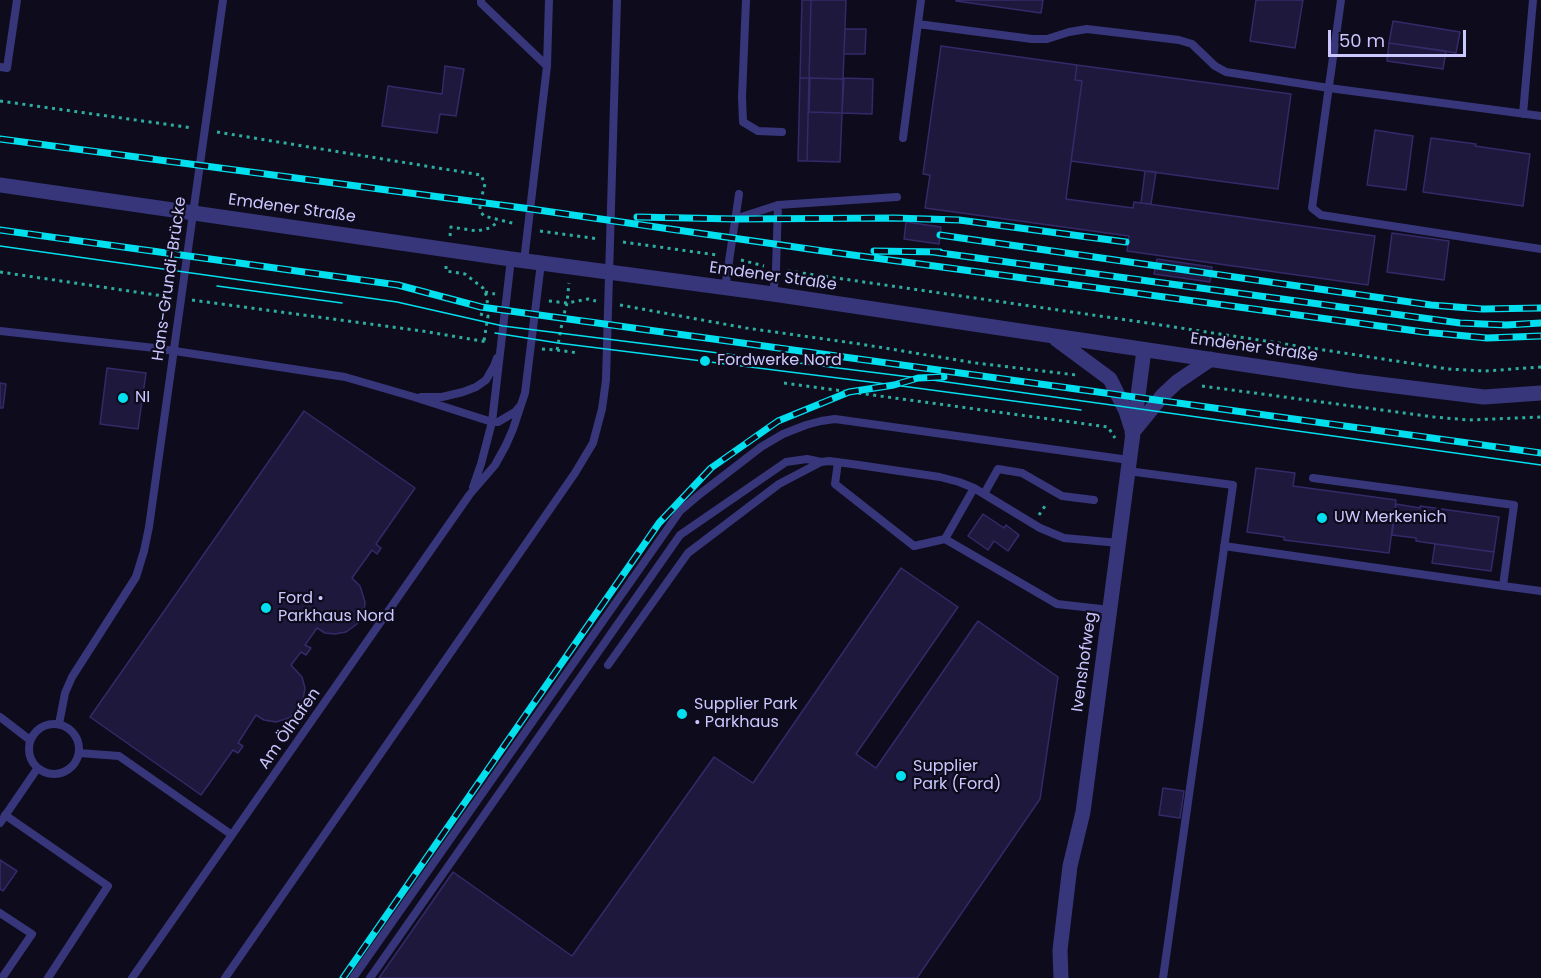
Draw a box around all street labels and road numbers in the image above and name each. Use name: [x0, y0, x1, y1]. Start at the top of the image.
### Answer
street label: Emdener Straße: [227, 191, 357, 227]
street label: Hans-Grundi-Brücke: [149, 196, 191, 362]
street label: Emdener Straße: [708, 259, 838, 295]
street label: Emdener Straße: [1189, 330, 1319, 366]
street label: Ivenshofweg: [1068, 611, 1102, 713]
street label: Am Ölhafen: [255, 685, 325, 773]

